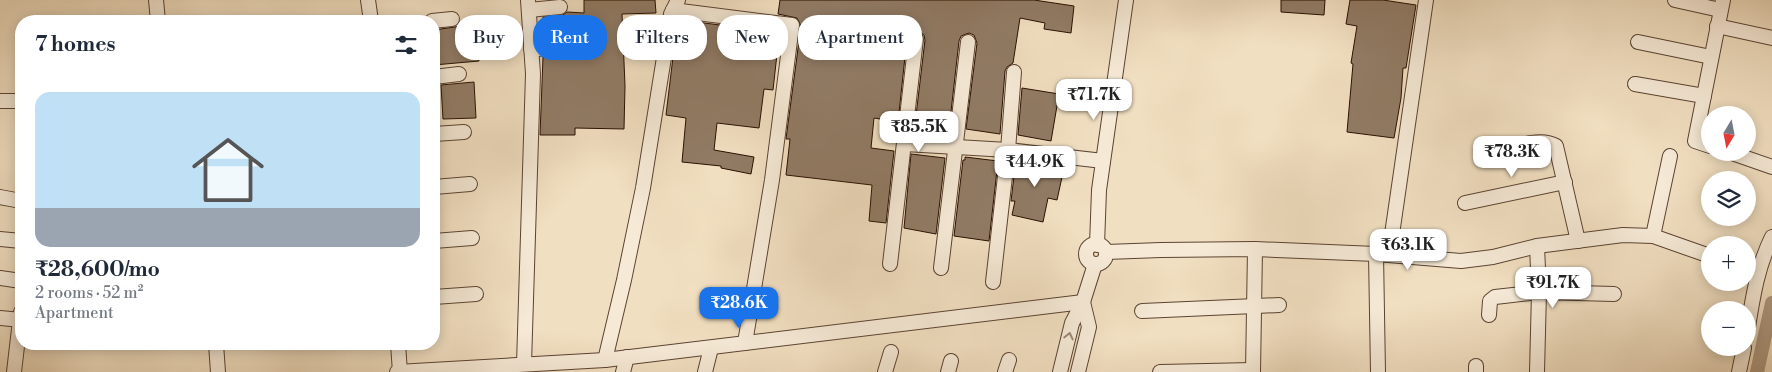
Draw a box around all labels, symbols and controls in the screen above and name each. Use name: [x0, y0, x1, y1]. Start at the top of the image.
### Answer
chip: Buy: [455, 15, 523, 60]
chip: Rent: [533, 15, 607, 60]
chip: Filters: [617, 15, 707, 60]
chip: New: [717, 15, 788, 60]
chip: Apartment: [798, 15, 922, 60]
icon: filters: [392, 31, 420, 59]
text: 7 homes: [35, 32, 116, 58]
pin: ₹71.7K: [1053, 78, 1135, 121]
text: ₹71.7K: [1067, 85, 1121, 105]
north arrow: [1701, 106, 1756, 161]
map controls: [1701, 106, 1756, 356]
pin: ₹85.5K: [878, 110, 960, 153]
text: ₹85.5K: [890, 117, 948, 137]
icon: home: [183, 125, 273, 215]
pin: ₹78.3K: [1471, 136, 1553, 178]
text: ₹78.3K: [1484, 142, 1540, 162]
pin: ₹44.9K: [994, 146, 1076, 188]
text: ₹44.9K: [1006, 152, 1064, 172]
button: layers: [1701, 171, 1756, 226]
pin: ₹63.1K: [1367, 228, 1449, 271]
text: ₹63.1K: [1381, 235, 1435, 255]
button: +: [1701, 236, 1756, 291]
text: ₹28,600/mo: [35, 257, 160, 283]
pin: ₹91.7K: [1512, 266, 1594, 309]
text: ₹91.7K: [1526, 273, 1580, 293]
text: 2 rooms · 52 m²: [35, 283, 143, 303]
pin: ₹28.6K: [698, 286, 780, 329]
text: ₹28.6K: [710, 293, 768, 313]
button: −: [1701, 301, 1756, 356]
text: Apartment: [35, 303, 114, 323]
one-way arrow: [1063, 331, 1074, 340]

